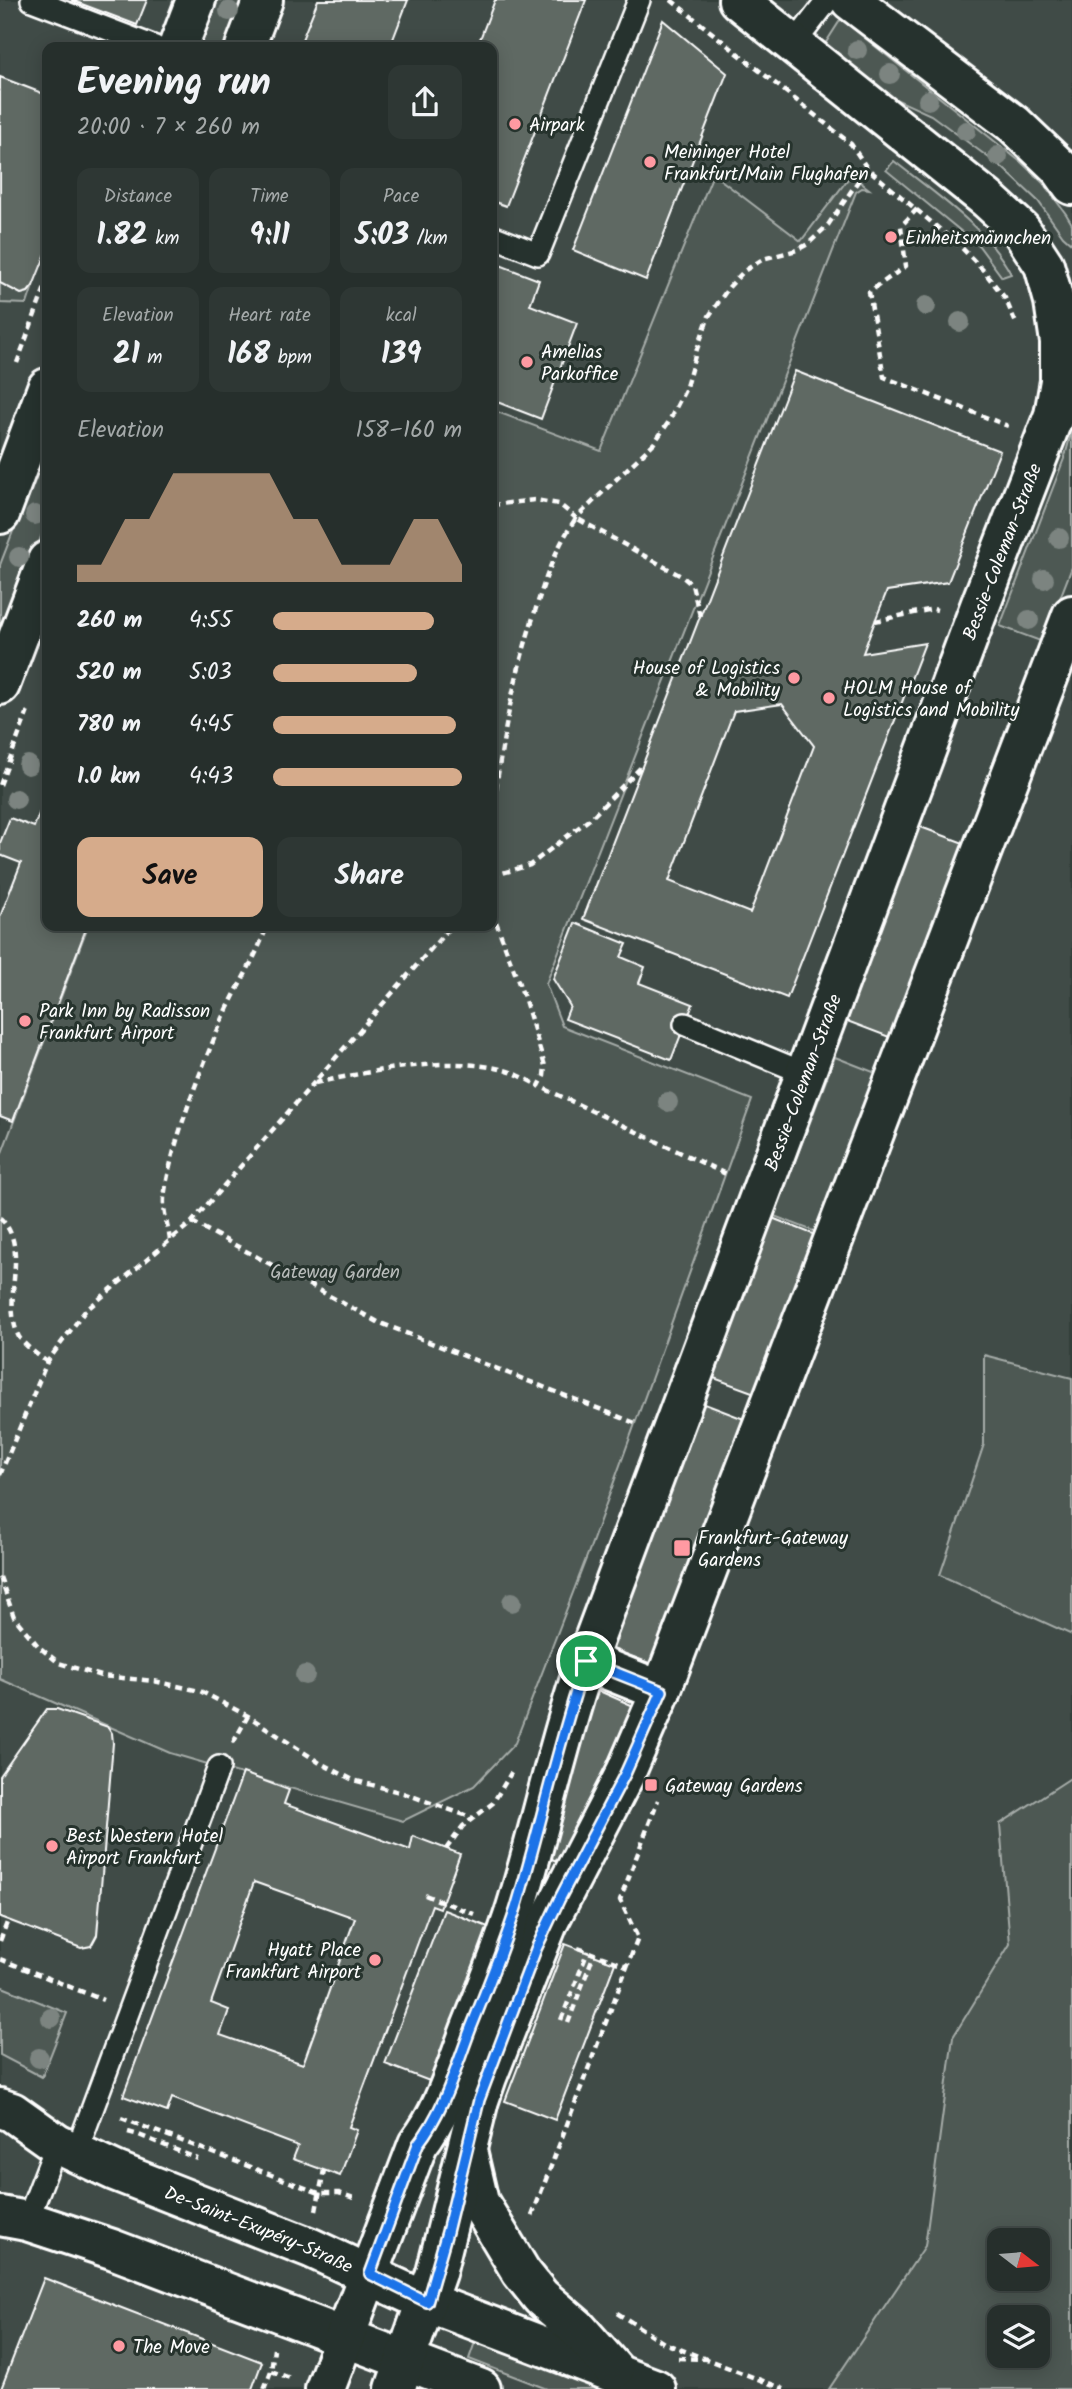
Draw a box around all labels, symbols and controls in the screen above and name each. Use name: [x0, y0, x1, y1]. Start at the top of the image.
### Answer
text: Evening run: [77, 54, 271, 114]
button: share: [388, 65, 462, 139]
text: 20:00 · 7 × 260 m: [77, 110, 260, 146]
place label: Airpark: [529, 111, 585, 141]
marker: Airpark: [507, 116, 523, 132]
place label: Meininger Hotel Frankfurt/Main Flughafen: [664, 138, 869, 190]
marker: Meininger Hotel Frankfurt/Main Flughafen: [642, 154, 658, 170]
text: Distance: [104, 182, 172, 212]
text: Time: [250, 182, 289, 212]
text: Pace: [383, 182, 419, 212]
text: 1.82: [96, 212, 148, 260]
text: 9:11: [249, 212, 290, 260]
text: 5:03: [355, 212, 409, 260]
text: km: [148, 224, 179, 254]
text: /km: [409, 224, 448, 254]
place label: Einheitsmännchen: [905, 224, 1051, 254]
marker: Einheitsmännchen: [883, 229, 899, 245]
text: Elevation: [102, 301, 174, 331]
text: Heart rate: [228, 301, 311, 331]
text: kcal: [386, 301, 417, 331]
text: 21: [113, 331, 140, 379]
text: 168: [227, 331, 270, 379]
text: 139: [381, 331, 421, 379]
place label: Amelias Parkoffice: [541, 338, 619, 390]
text: m: [140, 343, 162, 373]
text: bpm: [270, 343, 312, 373]
marker: Amelias Parkoffice: [519, 354, 535, 370]
text: Elevation: [77, 413, 164, 449]
text: 158–160 m: [356, 413, 462, 449]
street label: Bessie-Coleman-Straße: [956, 459, 1051, 645]
text: 260 m: [77, 603, 142, 639]
text: 4:55: [189, 603, 232, 639]
place label: House of Logistics & Mobility: [633, 654, 781, 706]
text: 520 m: [77, 655, 142, 691]
text: 5:03: [189, 655, 232, 691]
marker: House of Logistics & Mobility: [786, 670, 802, 686]
place label: HOLM House of Logistics and Mobility: [843, 674, 1020, 726]
marker: HOLM House of Logistics and Mobility: [821, 690, 837, 706]
text: 780 m: [77, 707, 141, 743]
text: 4:45: [189, 707, 232, 743]
text: 1.0 km: [77, 759, 140, 795]
text: 4:43: [189, 759, 233, 795]
button: Save: [77, 837, 263, 917]
button: Share: [277, 837, 462, 917]
street label: Bessie-Coleman-Straße: [757, 989, 851, 1176]
place label: Park Inn by Radisson Frankfurt Airport: [39, 997, 210, 1049]
marker: Park Inn by Radisson Frankfurt Airport: [17, 1013, 33, 1029]
park label: Gateway Garden: [270, 1258, 400, 1288]
place label: Frankfurt-Gateway Gardens: [698, 1524, 849, 1576]
marker: Frankfurt-Gateway Gardens: [672, 1538, 692, 1558]
pin: [556, 1631, 616, 1691]
icon: arrive: [567, 1642, 605, 1680]
place label: Gateway Gardens: [665, 1772, 803, 1802]
marker: Gateway Gardens: [643, 1777, 659, 1793]
place label: Best Western Hotel Airport Frankfurt: [66, 1822, 223, 1874]
marker: Best Western Hotel Airport Frankfurt: [44, 1838, 60, 1854]
place label: Hyatt Place Frankfurt Airport: [226, 1936, 362, 1988]
marker: Hyatt Place Frankfurt Airport: [367, 1952, 383, 1968]
street label: De-Saint-Exupéry-Straße: [159, 2179, 358, 2283]
north arrow: [987, 2228, 1050, 2291]
map controls: [987, 2228, 1050, 2368]
button: layers: [987, 2305, 1050, 2368]
place label: The Move: [133, 2333, 210, 2363]
marker: The Move: [111, 2338, 127, 2354]

